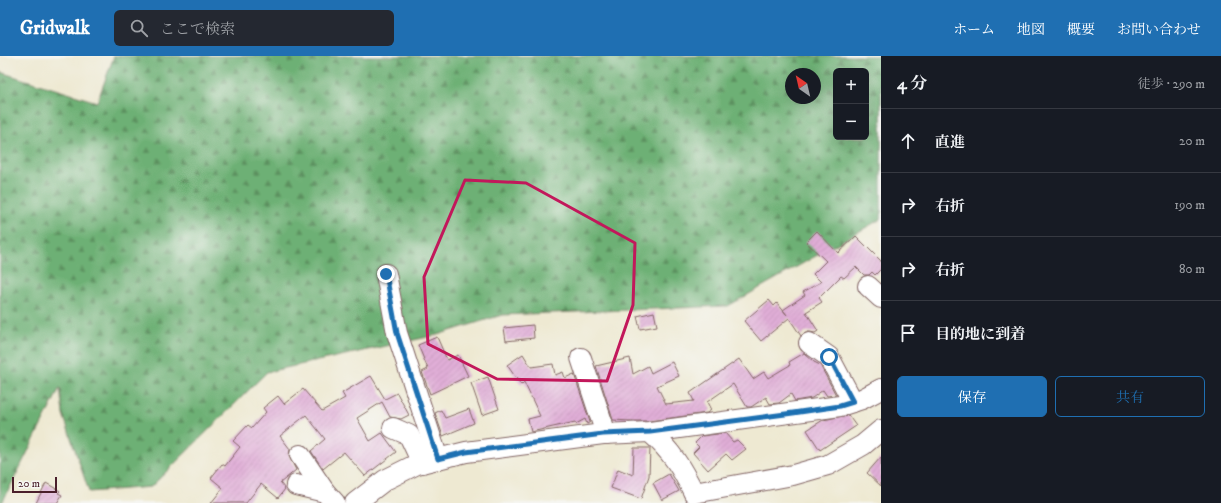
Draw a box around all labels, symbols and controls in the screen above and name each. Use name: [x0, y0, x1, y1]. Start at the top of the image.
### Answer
search box: [114, 10, 394, 46]
text: Gridwalk: [20, 17, 90, 40]
icon: search: [128, 17, 150, 39]
text: ここで検索: [160, 20, 235, 39]
text: ホーム: [953, 21, 995, 39]
text: 地図: [1017, 21, 1045, 39]
text: 概要: [1067, 21, 1095, 39]
text: お問い合わせ: [1117, 21, 1201, 39]
north arrow: [785, 68, 821, 104]
map controls: [833, 68, 869, 140]
button: +: [833, 68, 869, 104]
text: 4 分: [897, 73, 927, 95]
text: 徒歩 · 290 m: [1138, 76, 1205, 92]
button: −: [833, 104, 869, 140]
icon: ahead: [897, 130, 919, 152]
text: 直進: [935, 133, 965, 152]
text: 20 m: [1179, 133, 1205, 149]
icon: right: [897, 194, 919, 216]
text: 右折: [935, 197, 965, 216]
text: 190 m: [1174, 197, 1205, 213]
icon: right: [897, 258, 919, 280]
text: 右折: [935, 261, 965, 280]
text: 80 m: [1179, 261, 1205, 277]
route end: [377, 265, 395, 283]
icon: arrive: [897, 322, 919, 344]
text: 目的地に到着: [935, 325, 1025, 344]
route start: [820, 348, 838, 366]
button: 保存: [897, 376, 1047, 417]
button: 共有: [1055, 376, 1205, 417]
scale bar: [12, 475, 57, 494]
text: 20 m: [18, 477, 40, 491]

